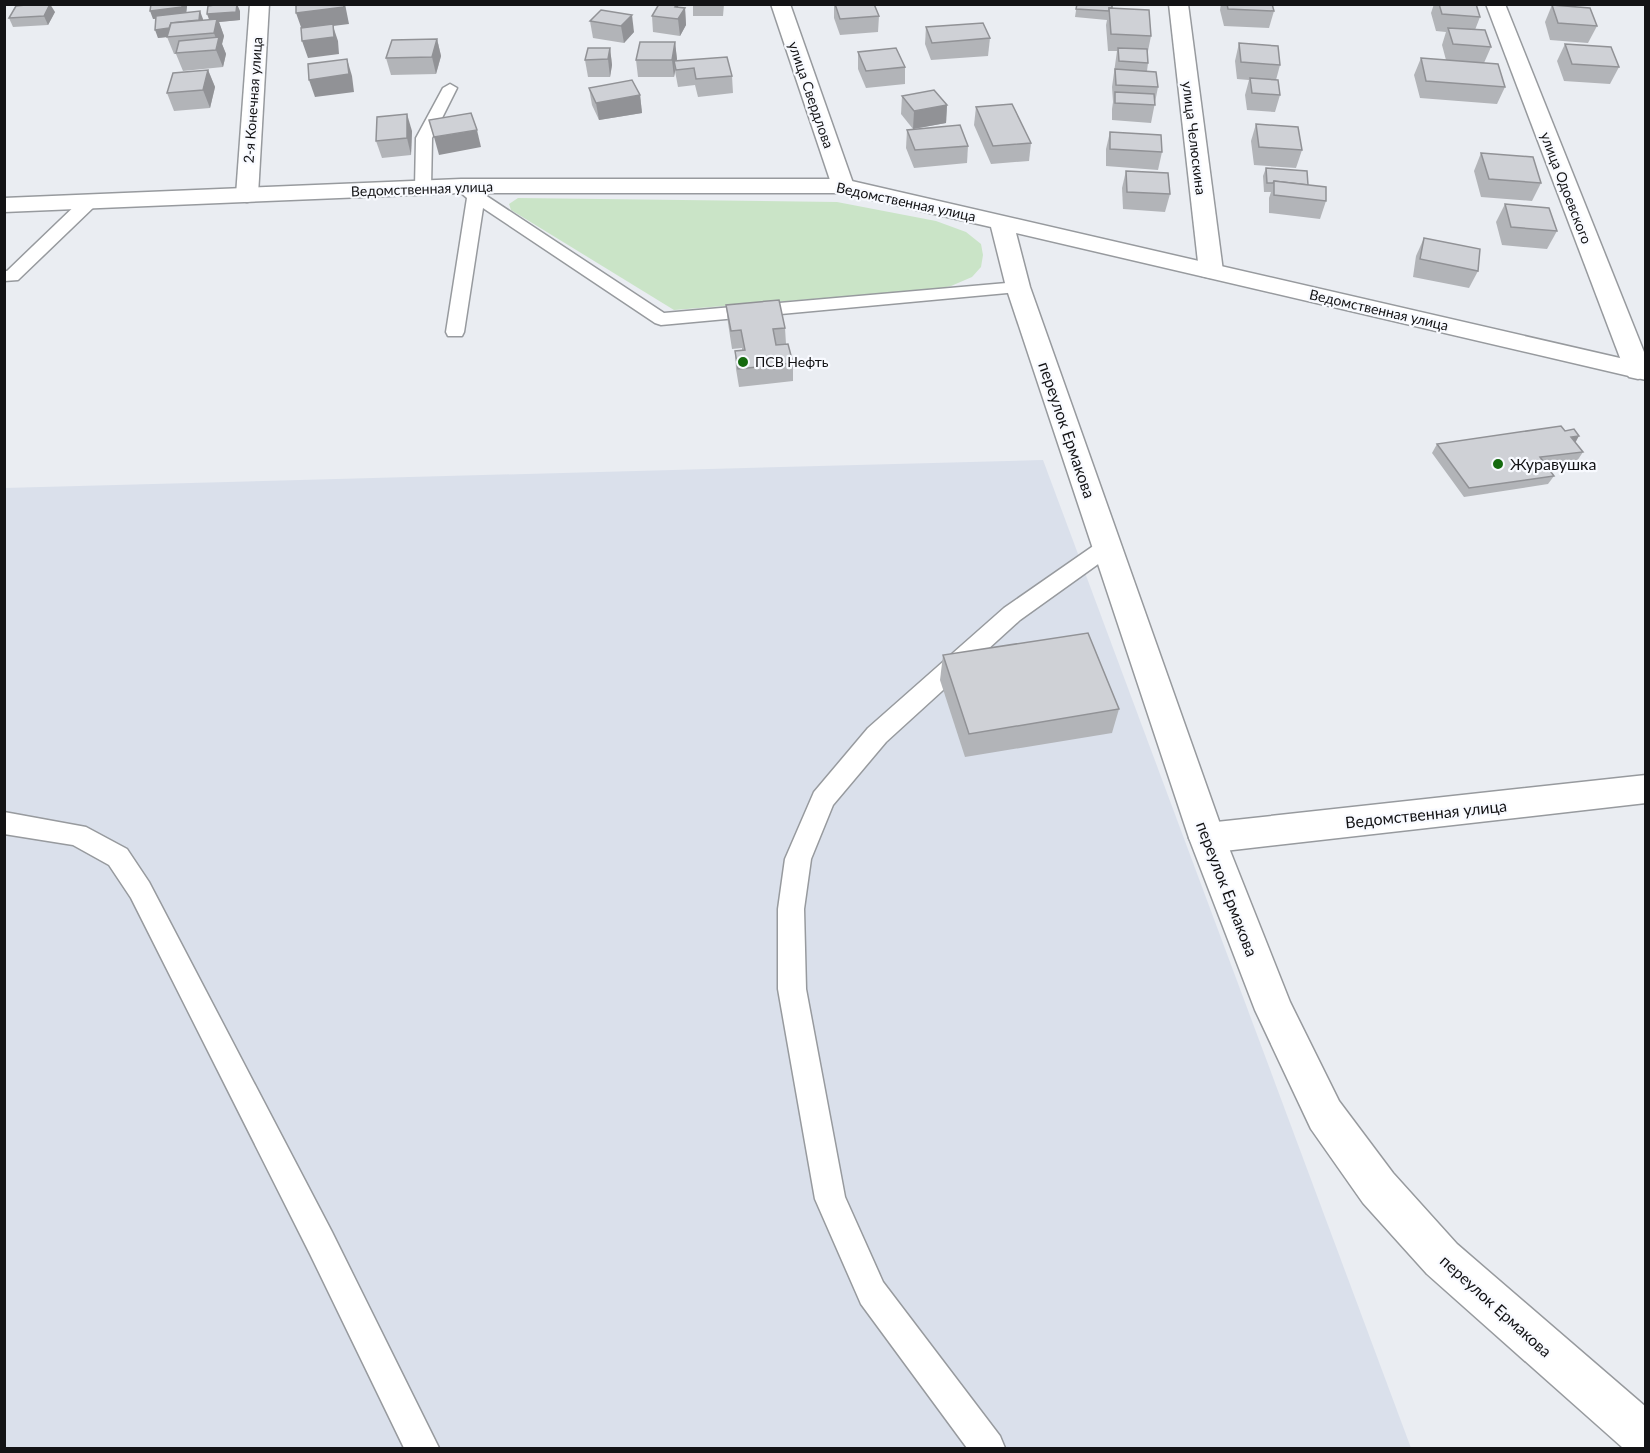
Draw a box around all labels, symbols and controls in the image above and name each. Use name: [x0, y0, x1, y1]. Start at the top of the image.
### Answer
street label: 2-я Конечная улица: [240, 36, 265, 164]
street label: улица Свердлова: [785, 39, 838, 150]
street label: улица Челюскина: [1179, 80, 1210, 196]
street label: улица Одоевского: [1537, 130, 1596, 246]
street label: Ведомственная улица: [351, 178, 493, 199]
street label: Ведомственная улица: [835, 178, 977, 225]
street label: Ведомственная улица: [1308, 285, 1450, 334]
place label: ПСВ Нефть: [755, 353, 829, 370]
marker: ПСВ Нефть: [736, 355, 750, 369]
street label: переулок Ермакова: [1035, 359, 1100, 501]
place label: Журавушка: [1510, 454, 1596, 473]
marker: Журавушка: [1491, 457, 1505, 471]
street label: Ведомственная улица: [1344, 796, 1508, 831]
street label: переулок Ермакова: [1193, 819, 1262, 959]
street label: переулок Ермакова: [1437, 1251, 1556, 1361]

